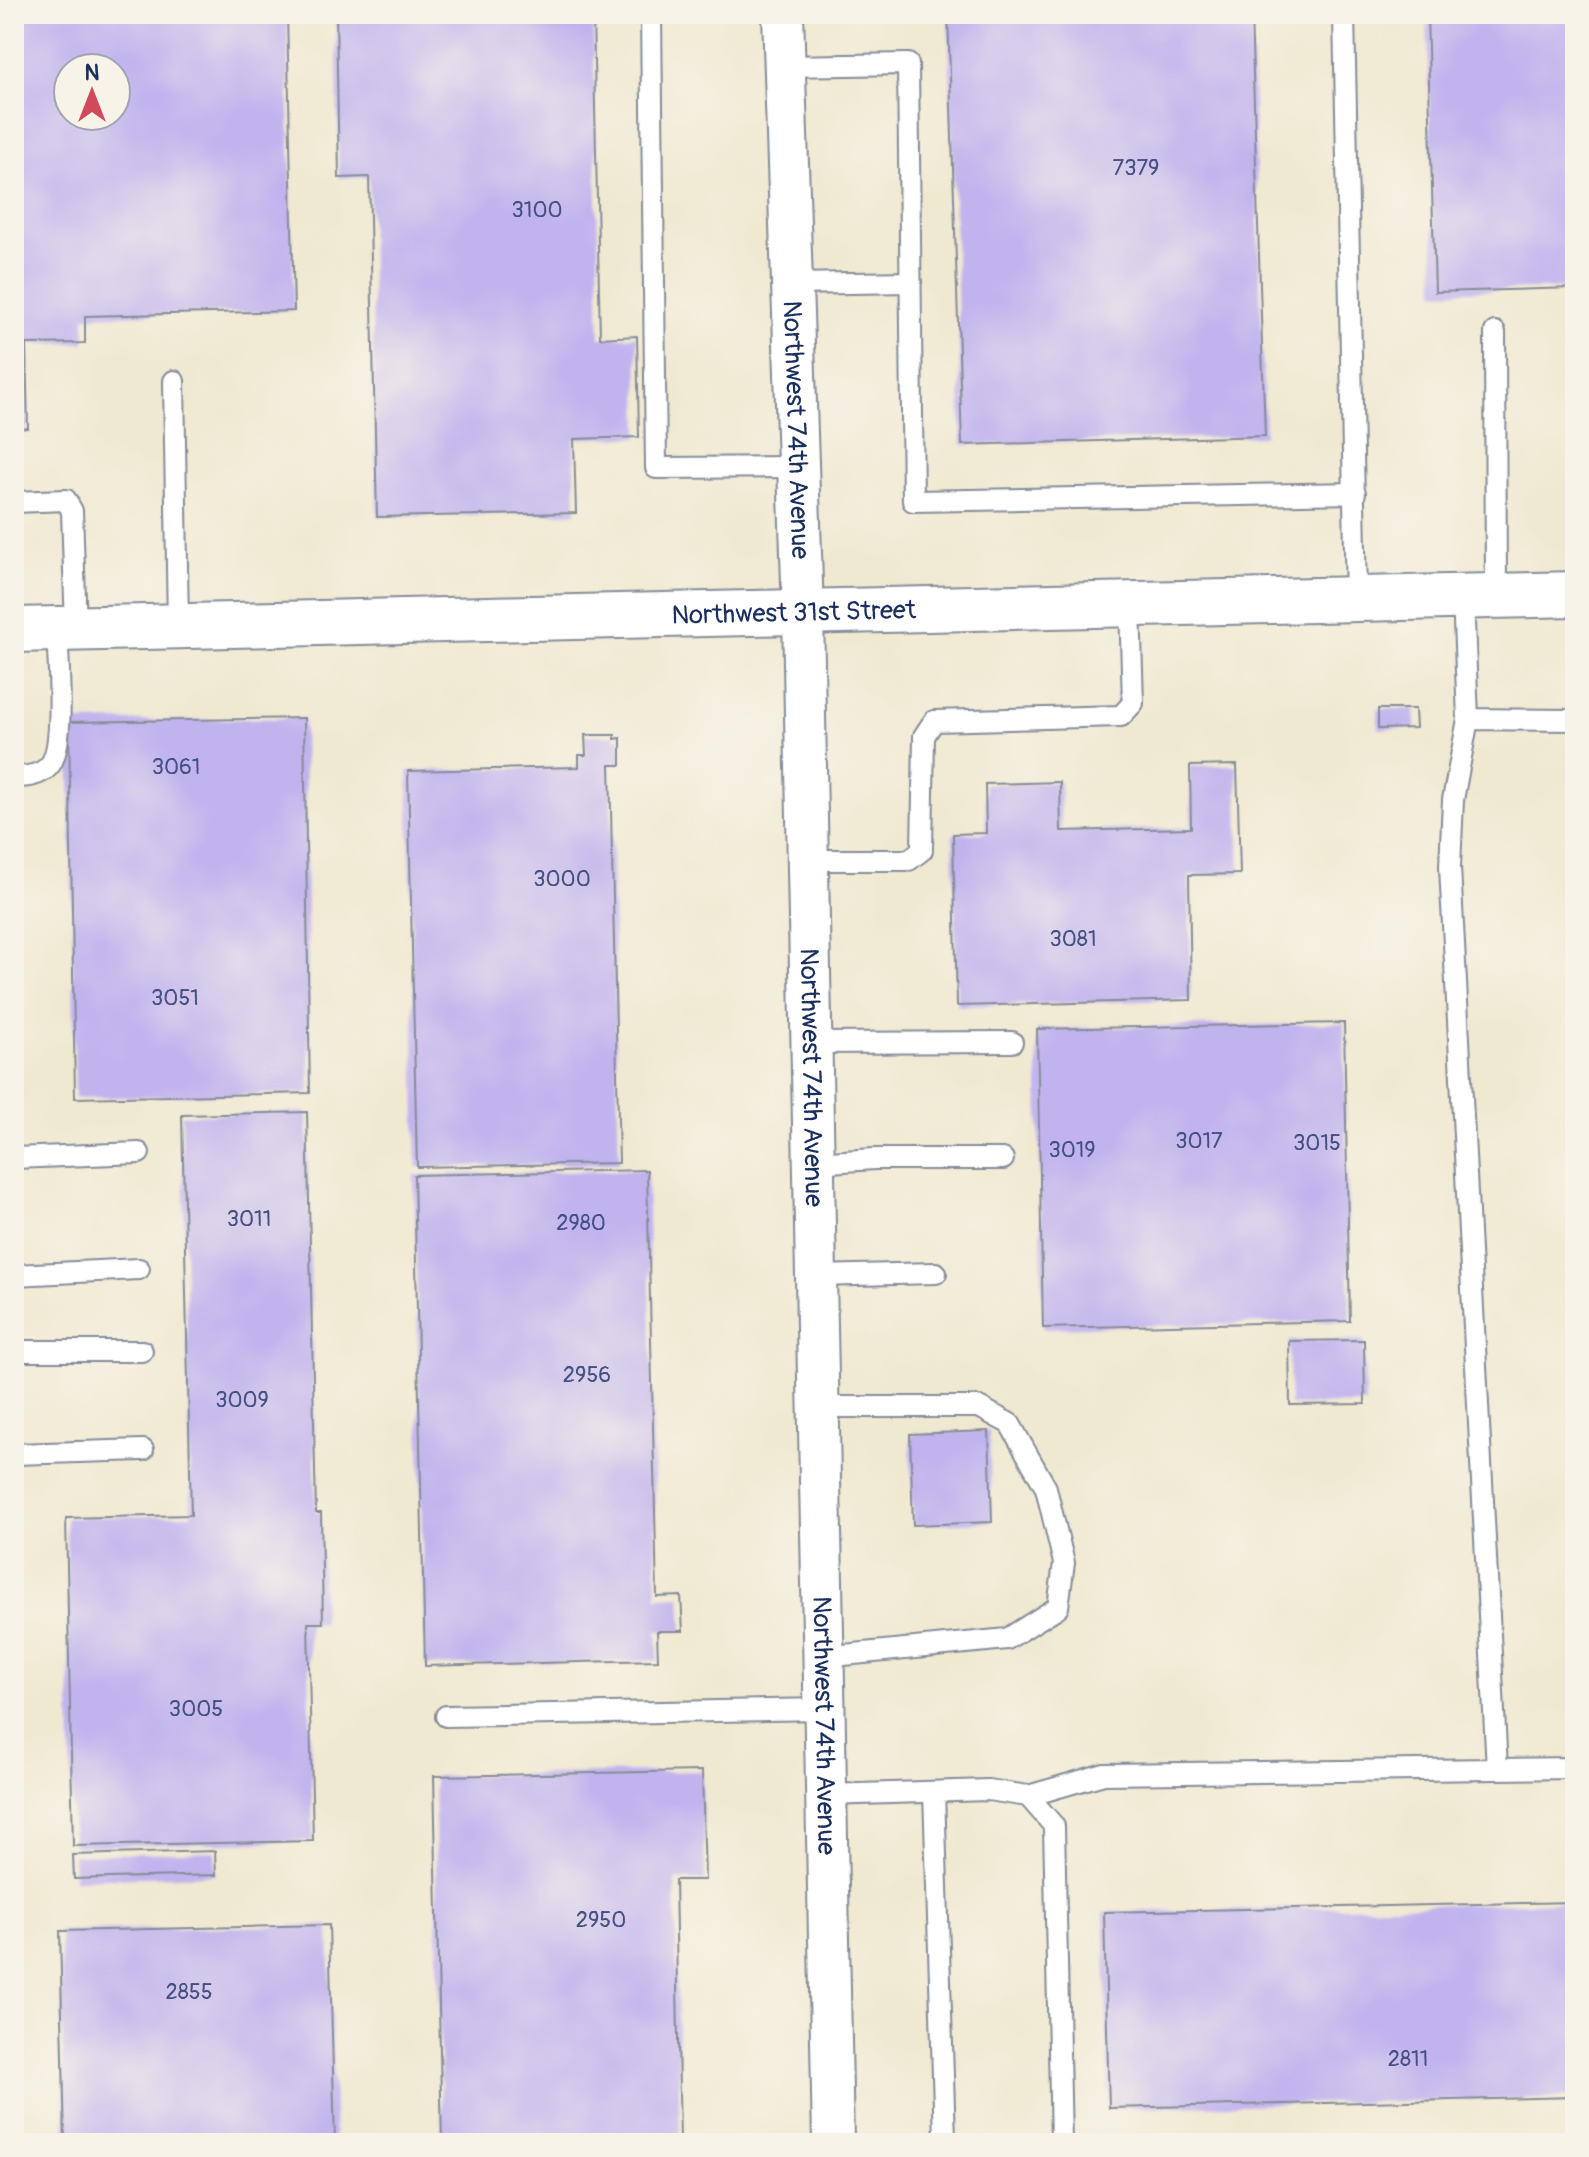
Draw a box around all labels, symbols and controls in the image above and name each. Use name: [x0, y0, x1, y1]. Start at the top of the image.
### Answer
north arrow: [52, 52, 132, 132]
text: N: [85, 59, 100, 87]
house number: 7379: [1113, 154, 1159, 182]
house number: 3100: [512, 196, 562, 224]
street label: Northwest 74th Avenue: [776, 300, 816, 560]
street label: Northwest 31st Street: [671, 594, 917, 632]
house number: 3061: [152, 753, 200, 781]
house number: 3000: [533, 865, 591, 893]
house number: 3081: [1050, 925, 1097, 953]
street label: Northwest 74th Avenue: [793, 948, 830, 1207]
house number: 3051: [151, 984, 199, 1012]
house number: 3017: [1175, 1127, 1223, 1155]
house number: 3015: [1293, 1129, 1341, 1157]
house number: 3019: [1048, 1136, 1096, 1164]
house number: 3011: [227, 1205, 271, 1233]
house number: 2980: [556, 1209, 606, 1237]
house number: 2956: [563, 1361, 611, 1389]
house number: 3009: [215, 1386, 269, 1414]
street label: Northwest 74th Avenue: [805, 1596, 842, 1855]
house number: 3005: [169, 1695, 223, 1723]
house number: 2950: [576, 1906, 626, 1934]
house number: 2855: [165, 1978, 213, 2006]
house number: 2811: [1388, 2045, 1428, 2073]

